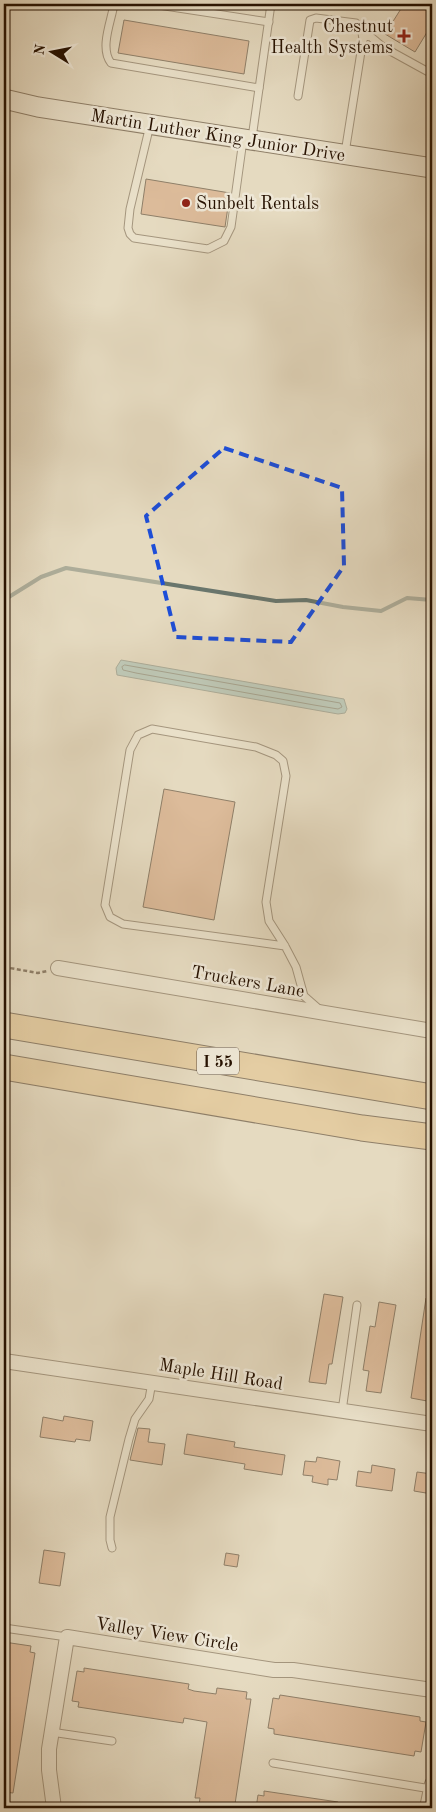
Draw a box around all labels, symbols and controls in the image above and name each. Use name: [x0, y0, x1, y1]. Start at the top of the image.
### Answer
place label: Chestnut Health Systems: [270, 18, 393, 57]
north arrow: [28, 28, 78, 78]
marker: Chestnut Health Systems: [397, 29, 411, 43]
text: N: [32, 43, 48, 56]
street label: Martin Luther King Junior Drive: [89, 107, 346, 165]
place label: Sunbelt Rentals: [196, 195, 319, 213]
marker: Sunbelt Rentals: [180, 197, 192, 209]
street label: Truckers Lane: [190, 963, 306, 1001]
road number: I 55: [197, 1048, 239, 1074]
street label: Maple Hill Road: [158, 1356, 284, 1394]
street label: Valley View Circle: [94, 1615, 240, 1655]

